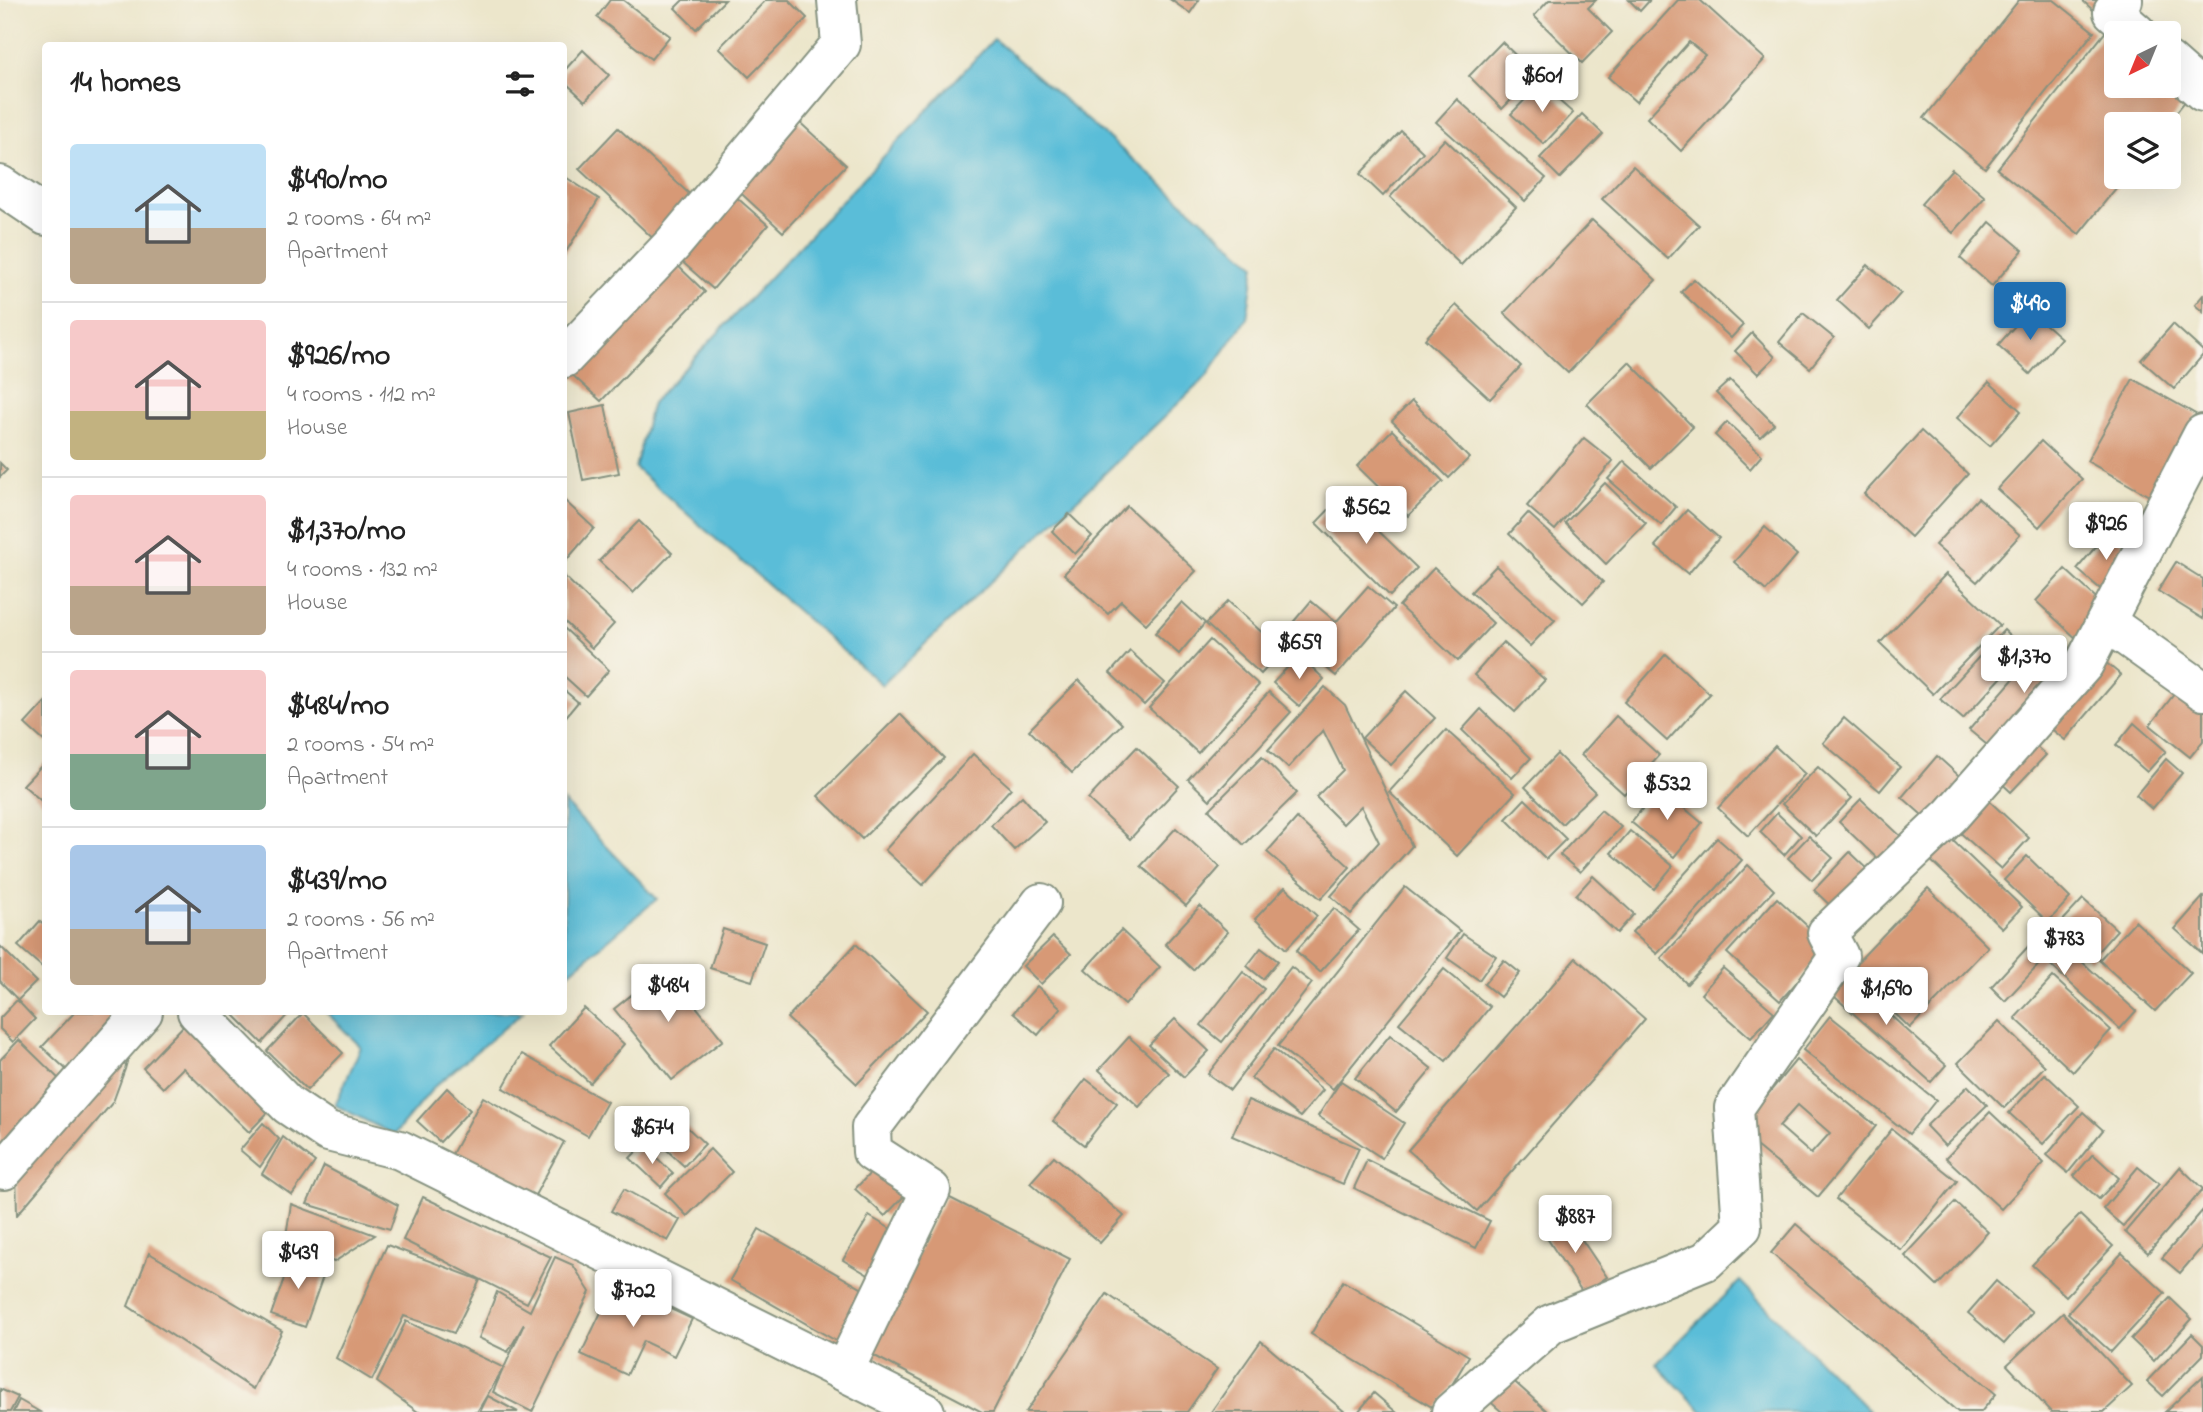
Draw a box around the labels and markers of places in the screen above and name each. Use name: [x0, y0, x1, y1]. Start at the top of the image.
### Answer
pin: $601: [1501, 54, 1583, 114]
pin: $490: [1989, 282, 2071, 342]
pin: $562: [1325, 486, 1407, 546]
pin: $926: [2065, 503, 2147, 562]
pin: $659: [1258, 622, 1340, 681]
pin: $1,370: [1967, 636, 2081, 695]
pin: $532: [1626, 762, 1708, 822]
pin: $783: [2023, 918, 2105, 977]
pin: $484: [627, 964, 709, 1024]
pin: $1,690: [1829, 968, 1943, 1027]
pin: $674: [611, 1106, 693, 1166]
pin: $887: [1534, 1196, 1616, 1255]
pin: $439: [257, 1232, 339, 1291]
pin: $702: [592, 1270, 674, 1329]

